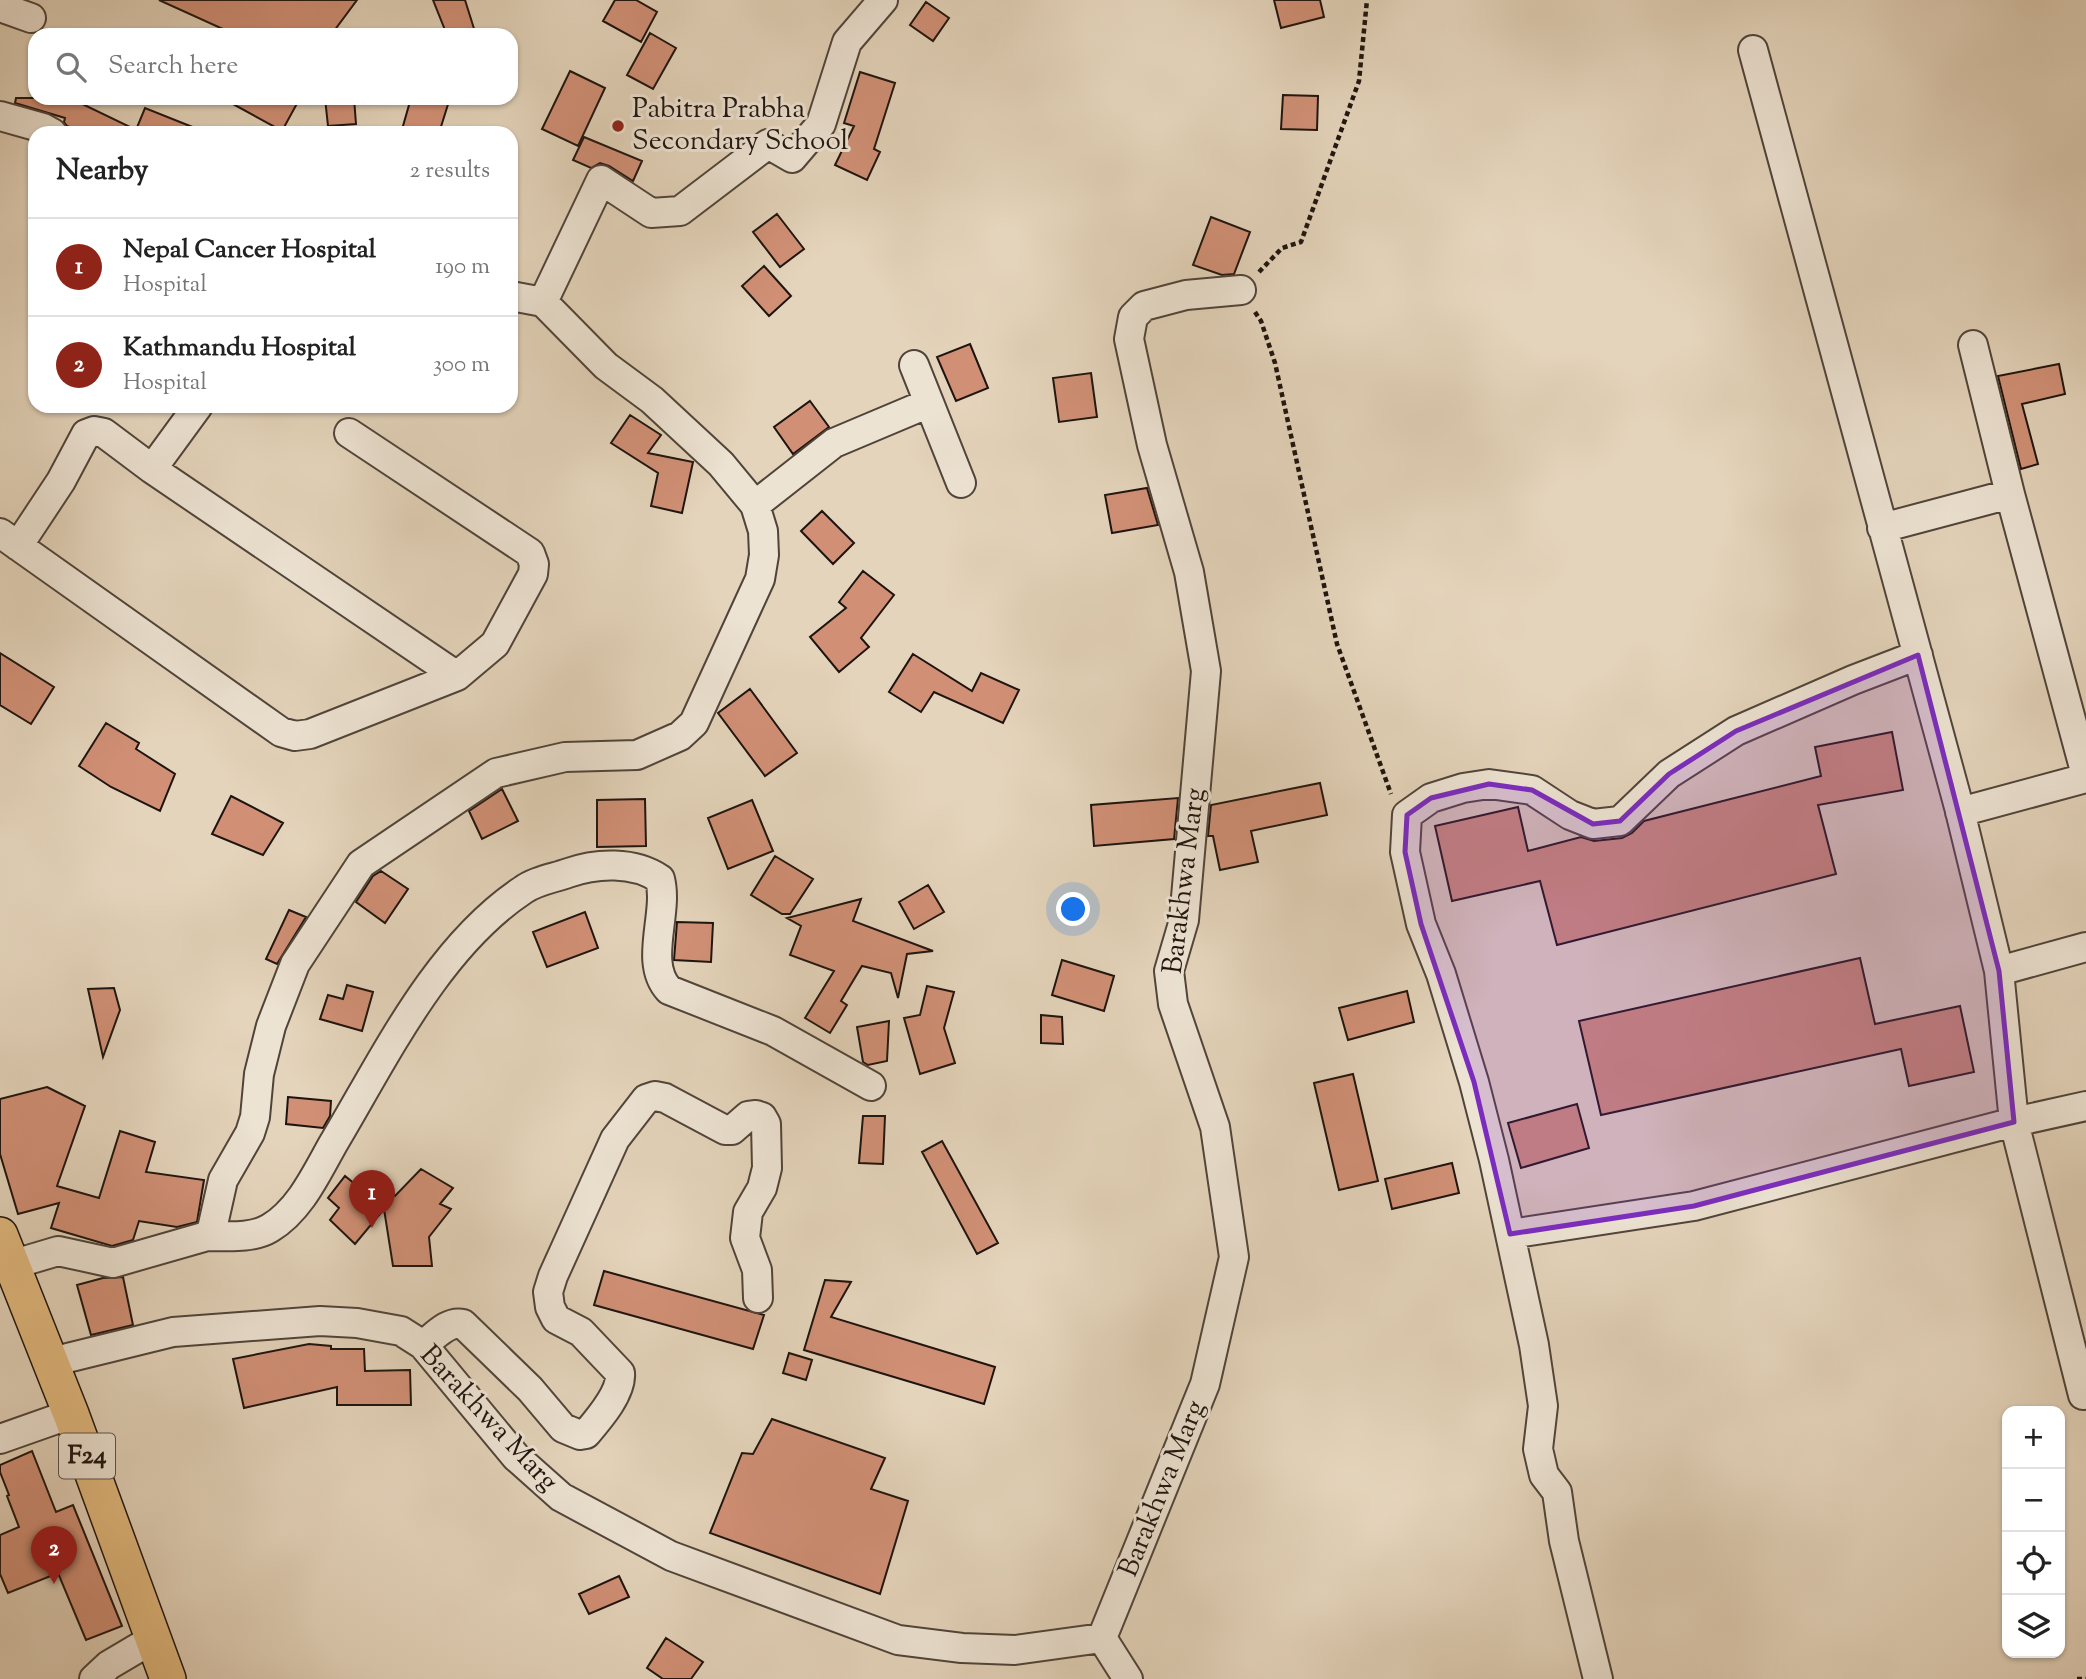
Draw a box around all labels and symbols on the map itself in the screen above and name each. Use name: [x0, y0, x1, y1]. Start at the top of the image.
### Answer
place label: Pabitra Prabha Secondary School: [632, 90, 849, 162]
marker: Pabitra Prabha Secondary School: [610, 118, 626, 134]
street label: Barakhwa Marg: [1154, 786, 1216, 976]
your location: [1056, 892, 1090, 926]
pin: 1: [349, 1170, 395, 1228]
street label: Barakhwa Marg: [410, 1337, 566, 1501]
street label: Barakhwa Marg: [1109, 1395, 1217, 1583]
road number: F24: [59, 1434, 115, 1478]
pin: 2: [31, 1526, 77, 1584]

